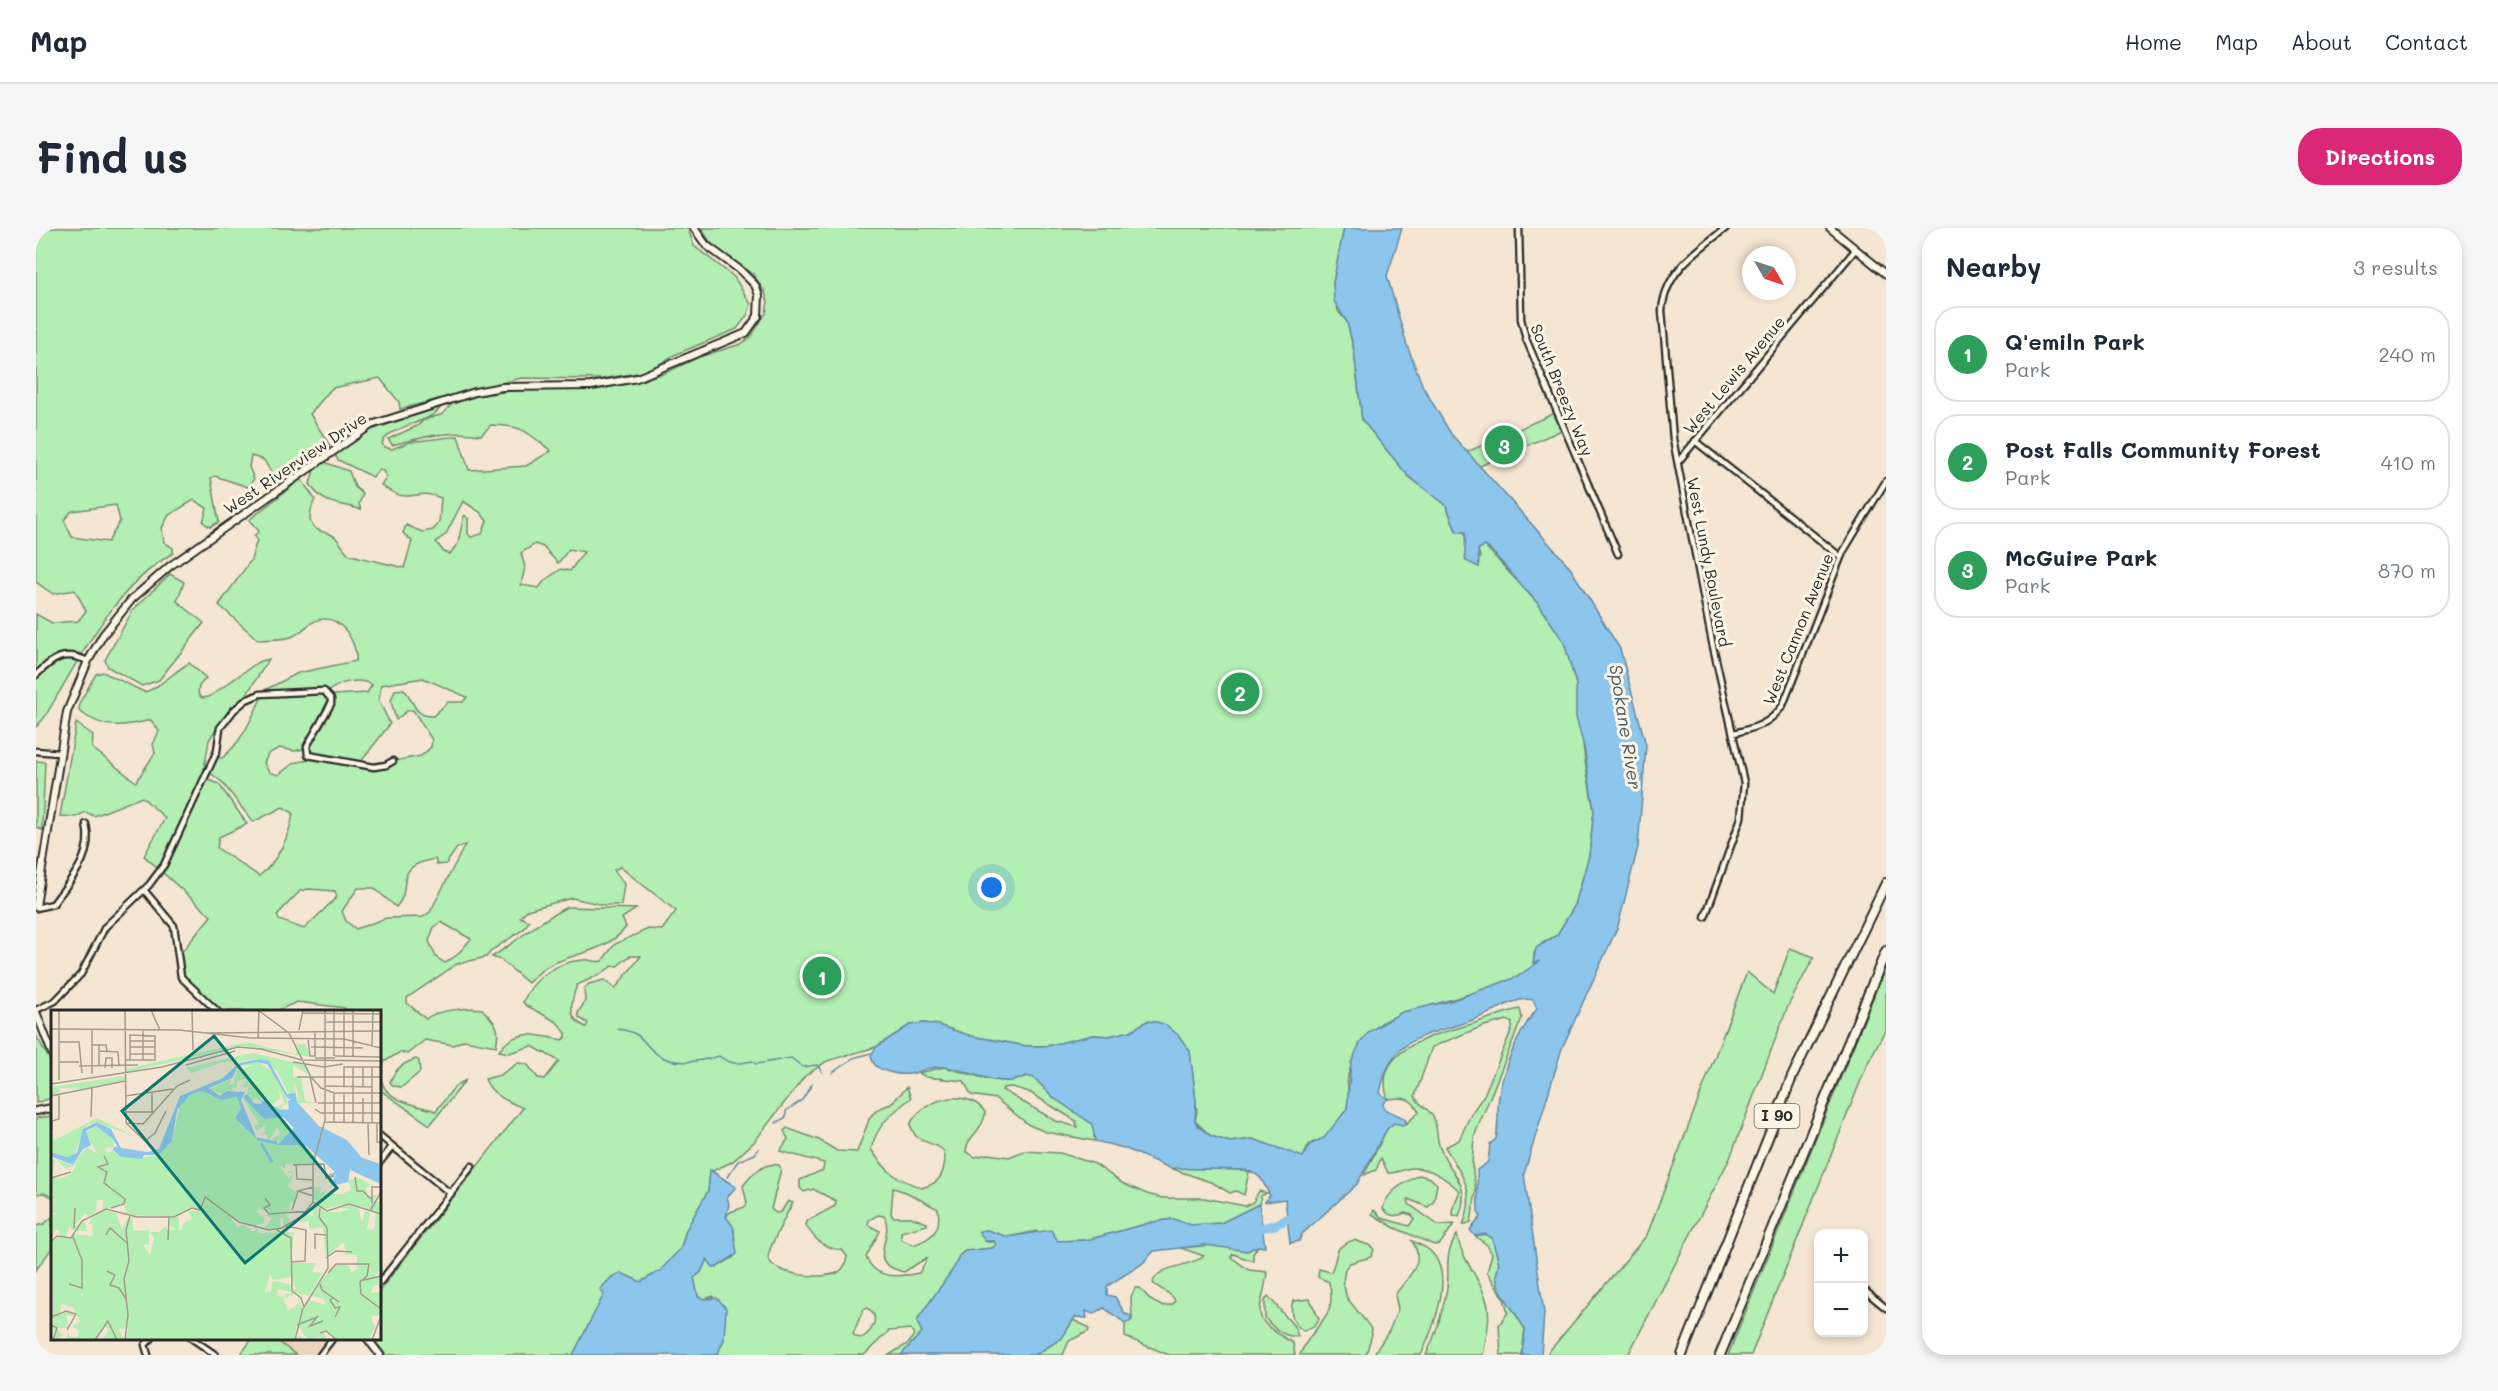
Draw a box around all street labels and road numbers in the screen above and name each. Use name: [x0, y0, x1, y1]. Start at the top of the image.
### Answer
street label: West Lewis Avenue: [1678, 311, 1789, 438]
street label: South Breezy Way: [1526, 321, 1599, 459]
street label: West Riverview Drive: [219, 407, 370, 518]
street label: West Lundy Boulevard: [1683, 475, 1736, 648]
street label: West Cannon Avenue: [1757, 550, 1838, 708]
road number: I 90: [1754, 1104, 1800, 1128]

